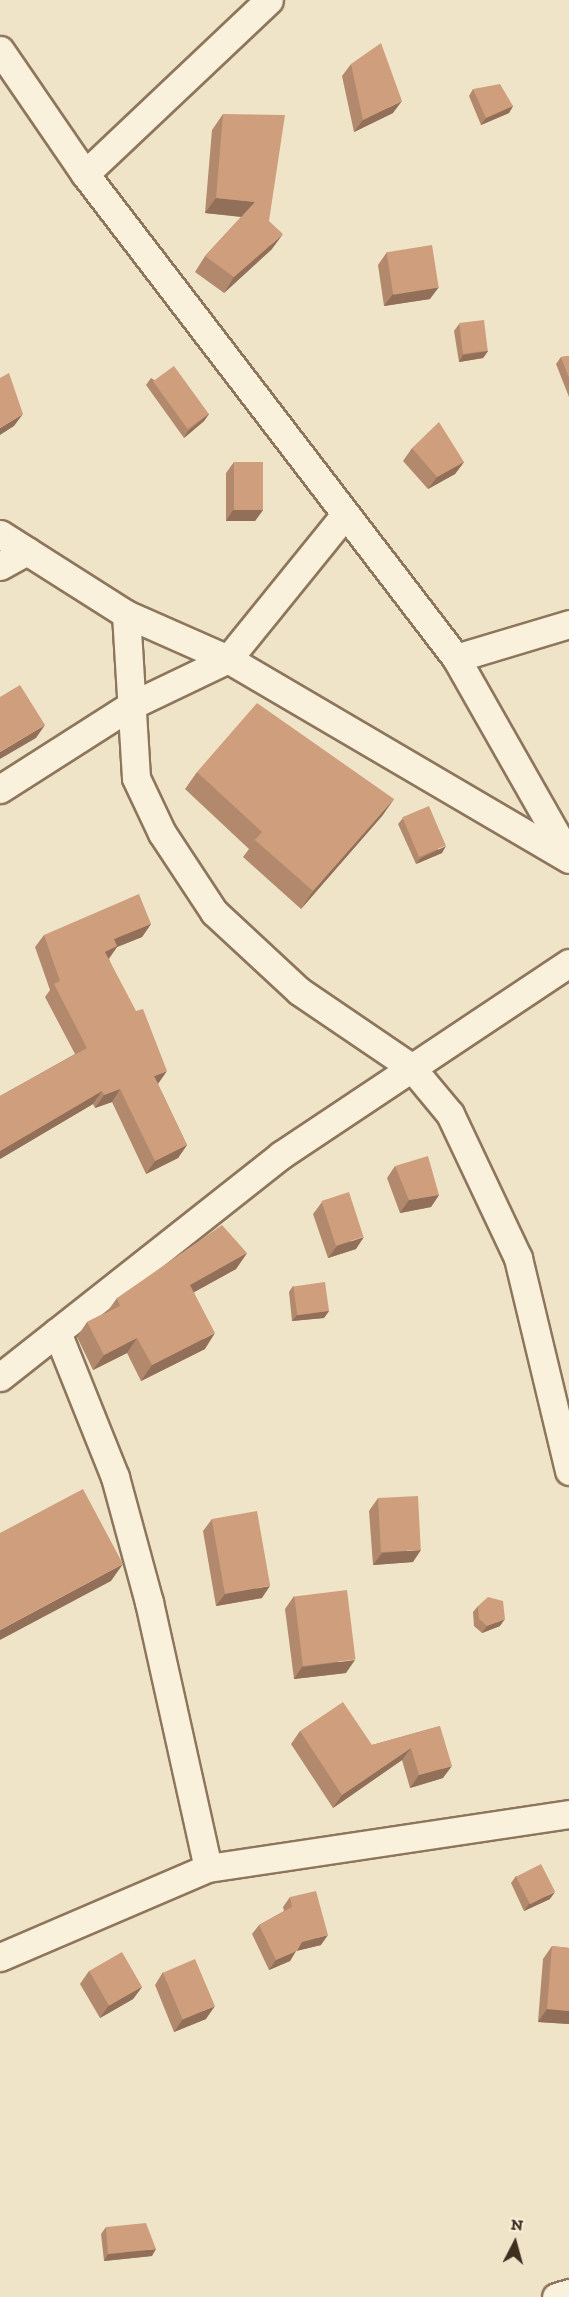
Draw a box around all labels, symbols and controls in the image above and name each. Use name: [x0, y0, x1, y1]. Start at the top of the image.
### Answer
north arrow: [485, 2213, 545, 2273]
text: N: [510, 2215, 524, 2235]

